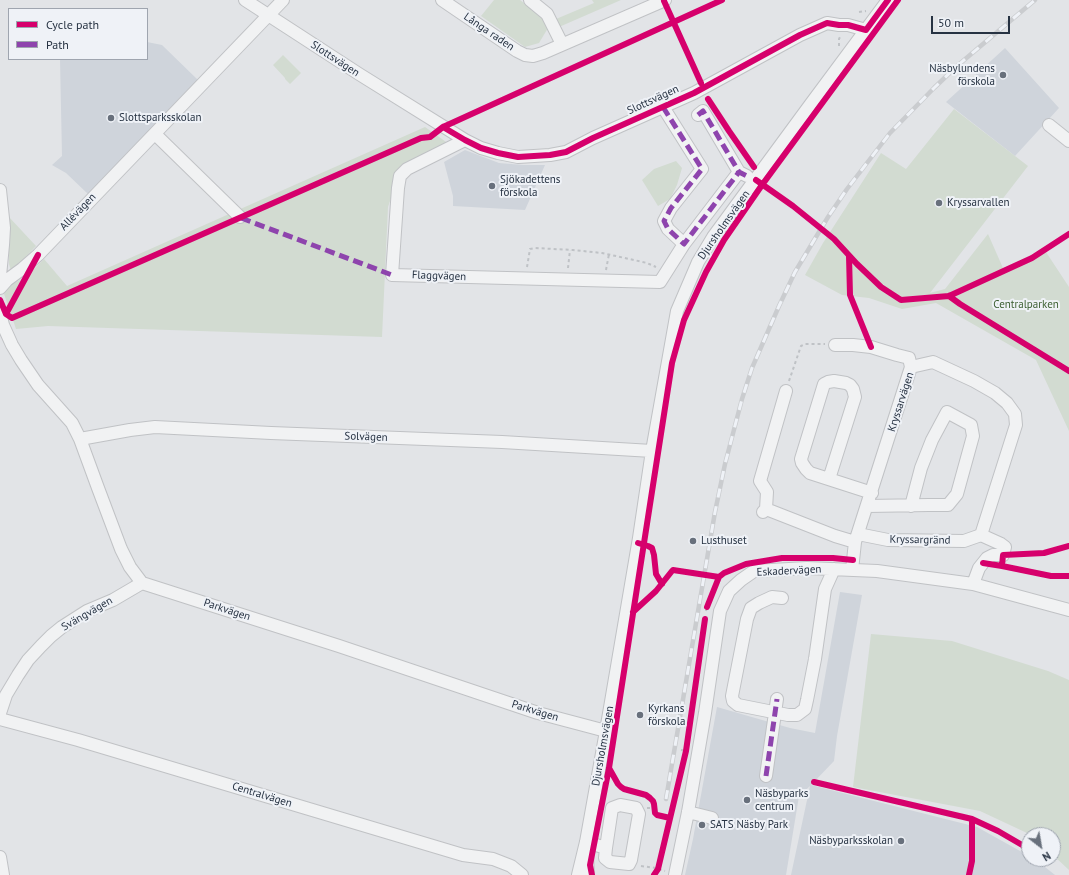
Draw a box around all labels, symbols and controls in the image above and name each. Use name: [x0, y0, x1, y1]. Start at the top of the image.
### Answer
legend: [8, 8, 148, 60]
scale bar: [933, 8, 1012, 34]
street label: Långa raden: [461, 10, 517, 54]
text: 50 m: [938, 15, 964, 30]
text: Cycle path: [46, 17, 99, 32]
text: Path: [46, 37, 69, 52]
street label: Slottsvägen: [308, 38, 362, 80]
place label: Näsbylundens förskola: [929, 62, 995, 88]
marker: Näsbylundens förskola: [998, 70, 1008, 80]
street label: Slottsvägen: [625, 82, 681, 118]
place label: Slottsparksskolan: [119, 111, 201, 125]
marker: Slottsparksskolan: [106, 113, 116, 123]
place label: Sjökadettens förskola: [500, 173, 560, 199]
marker: Sjökadettens förskola: [487, 181, 497, 191]
street label: Djursholmsvägen: [695, 188, 753, 262]
street label: Allévägen: [57, 191, 99, 233]
place label: Kryssarvallen: [947, 196, 1010, 210]
marker: Kryssarvallen: [934, 198, 944, 208]
street label: Flaggvägen: [412, 268, 466, 284]
park label: Centralparken: [993, 298, 1059, 312]
street label: Kryssarvägen: [885, 370, 917, 434]
street label: Solvägen: [344, 430, 388, 444]
street label: Kryssargränd: [890, 533, 950, 547]
place label: Lusthuset: [701, 534, 747, 548]
marker: Lusthuset: [688, 536, 698, 546]
street label: Eskadervägen: [756, 563, 822, 579]
street label: Svängvägen: [59, 594, 115, 634]
street label: Parkvägen: [202, 596, 252, 624]
street label: Parkvägen: [510, 698, 560, 724]
place label: Kyrkans förskola: [648, 702, 685, 728]
street label: Djursholmsvägen: [589, 705, 617, 787]
marker: Kyrkans förskola: [635, 710, 645, 720]
street label: Centralvägen: [230, 780, 294, 810]
place label: Näsbyparks centrum: [755, 787, 808, 813]
marker: Näsbyparks centrum: [742, 795, 752, 805]
place label: SATS Näsby Park: [710, 818, 788, 832]
marker: SATS Näsby Park: [697, 820, 707, 830]
north arrow: [1021, 827, 1061, 867]
place label: Näsbyparksskolan: [809, 834, 893, 848]
marker: Näsbyparksskolan: [896, 836, 906, 846]
text: N: [1040, 849, 1053, 864]

